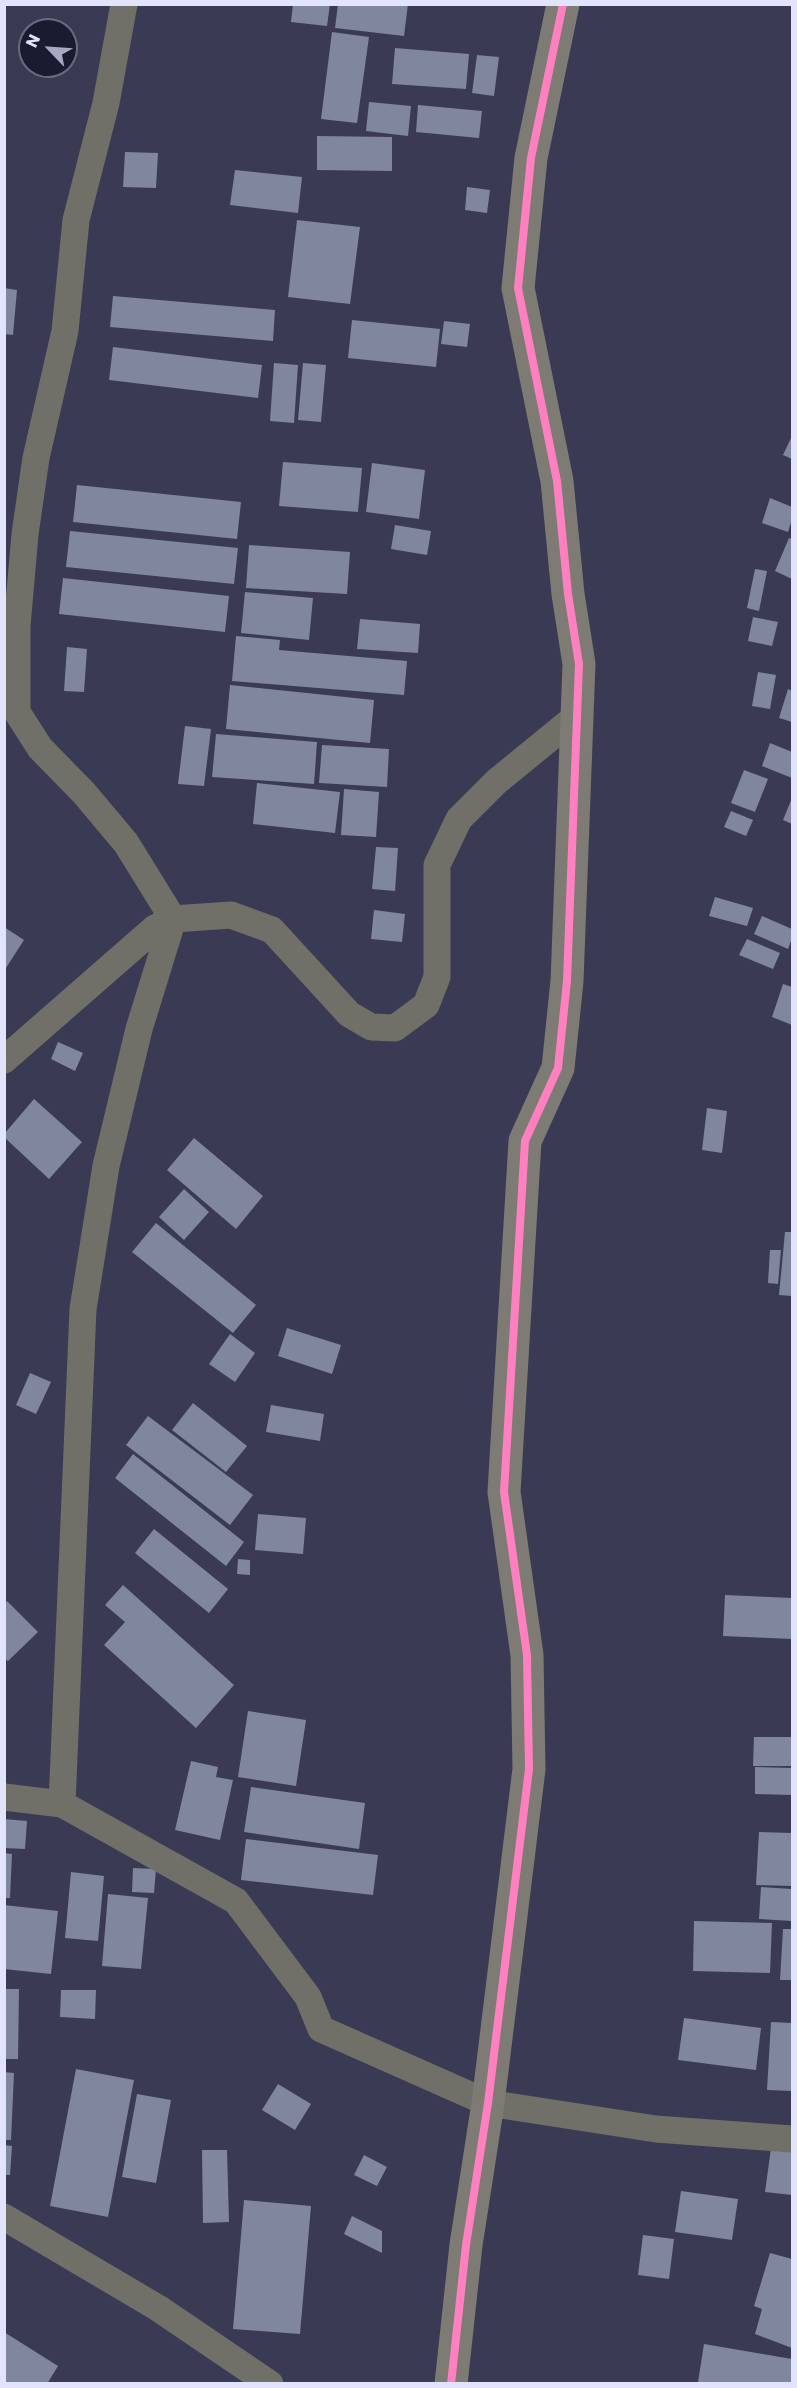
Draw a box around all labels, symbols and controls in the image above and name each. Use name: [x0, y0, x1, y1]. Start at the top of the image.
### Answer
north arrow: [18, 18, 78, 78]
text: N: [20, 31, 46, 51]

